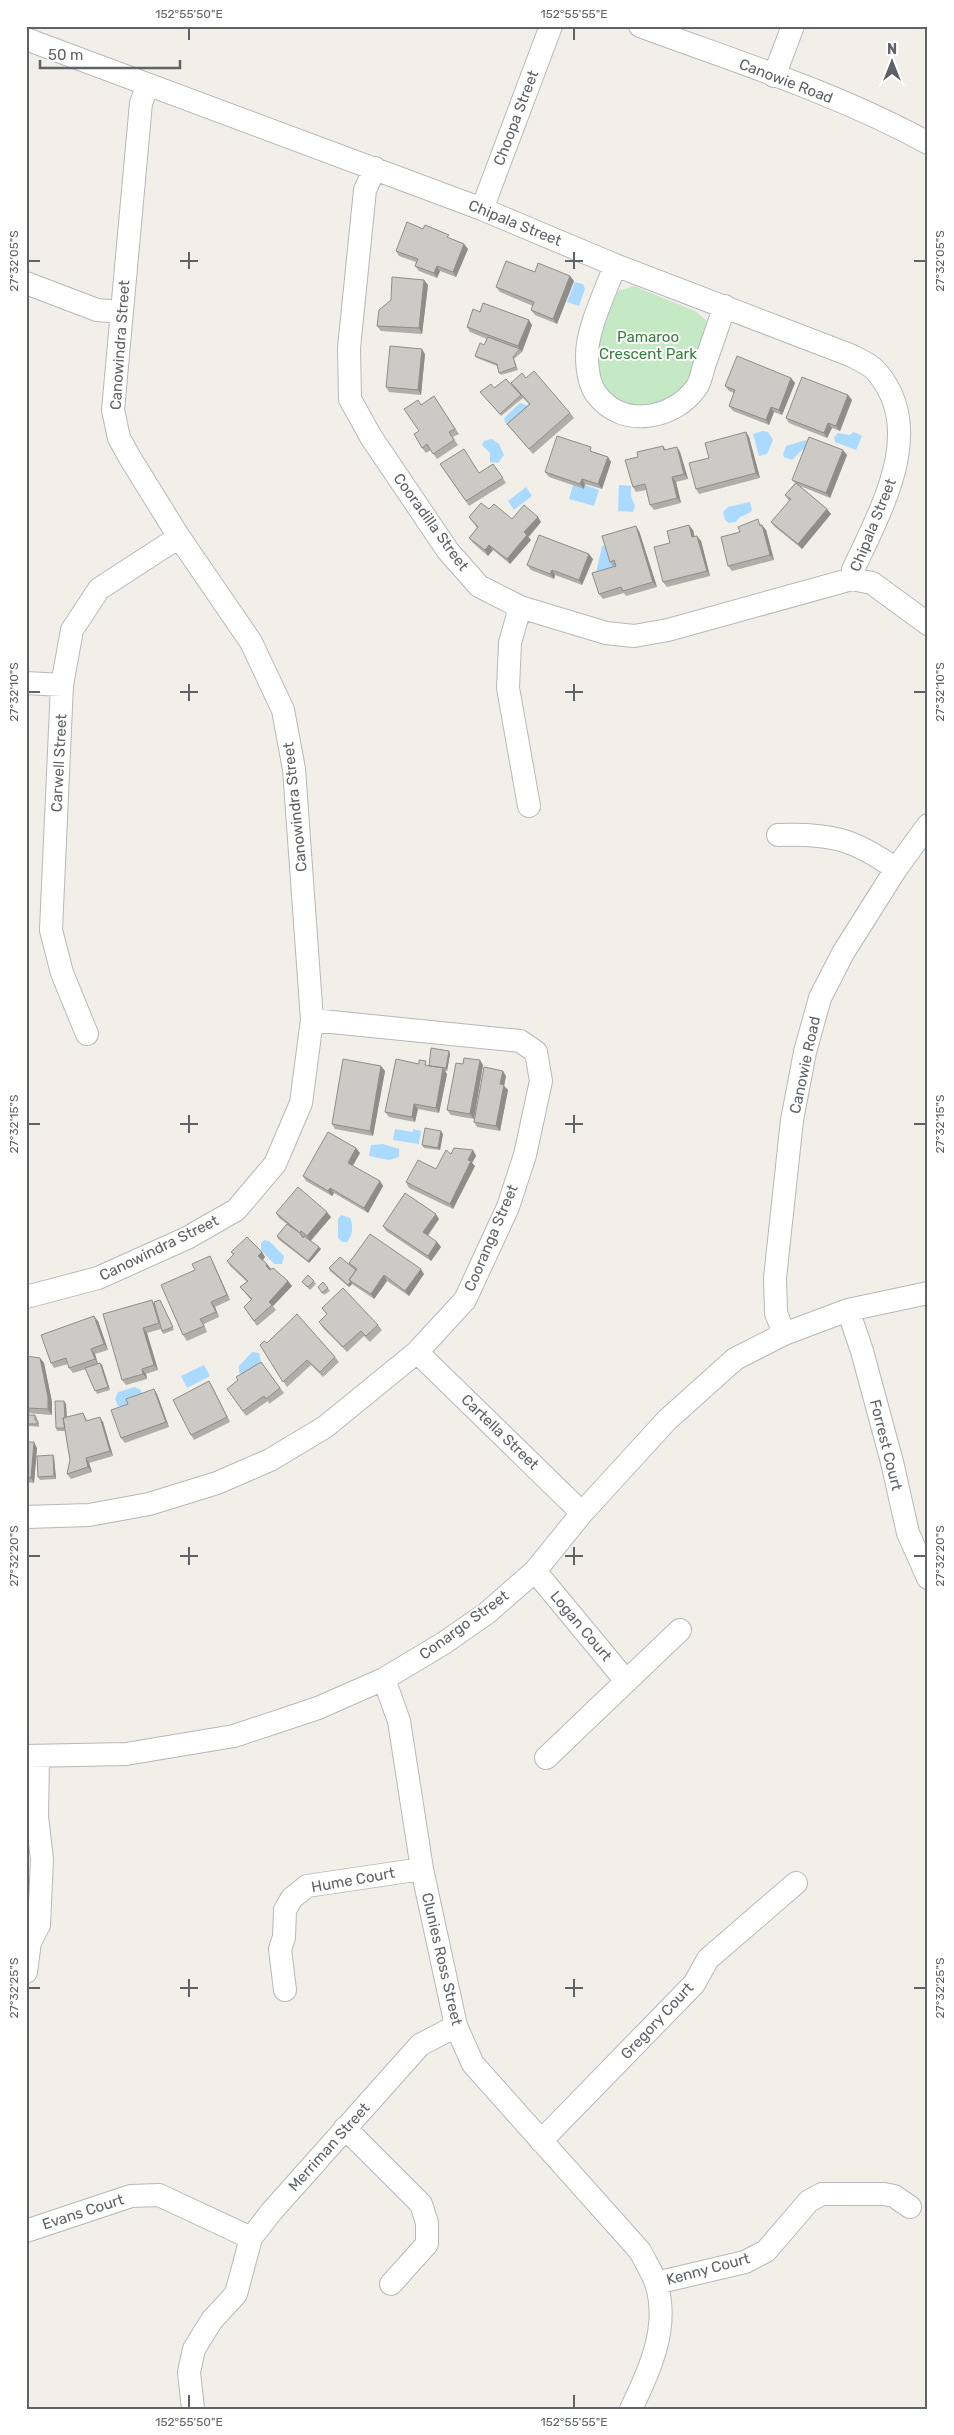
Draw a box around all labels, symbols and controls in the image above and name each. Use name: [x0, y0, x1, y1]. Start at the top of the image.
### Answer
text: 152°55'50"E: [155, 7, 223, 21]
text: 152°55'55"E: [541, 7, 607, 21]
scale bar: [40, 38, 180, 70]
north arrow: [866, 38, 916, 88]
text: N: [887, 41, 897, 58]
text: 50 m: [48, 46, 83, 64]
street label: Canowie Road: [737, 55, 835, 107]
street label: Choopa Street: [490, 68, 542, 168]
street label: Chipala Street: [466, 196, 564, 250]
text: 27°32'05"S: [7, 230, 21, 292]
text: 27°32'05"S: [933, 230, 947, 292]
street label: Canowindra Street: [106, 279, 134, 411]
park label: Pamaroo Crescent Park: [599, 328, 697, 363]
street label: Cooradilla Street: [390, 470, 473, 574]
street label: Chipala Street: [846, 476, 900, 574]
text: 27°32'10"S: [7, 662, 21, 722]
text: 27°32'10"S: [933, 662, 947, 722]
street label: Carwell Street: [47, 713, 71, 813]
street label: Canowindra Street: [279, 741, 311, 873]
street label: Canowie Road: [786, 1015, 824, 1115]
text: 27°32'15"S: [7, 1095, 21, 1153]
text: 27°32'15"S: [933, 1095, 947, 1153]
street label: Cooranga Street: [460, 1182, 522, 1294]
street label: Canowindra Street: [96, 1211, 222, 1285]
street label: Cartella Street: [457, 1390, 543, 1474]
street label: Forrest Court: [866, 1398, 906, 1493]
text: 27°32'20"S: [7, 1525, 21, 1587]
text: 27°32'20"S: [933, 1525, 947, 1587]
street label: Conargo Street: [416, 1586, 512, 1663]
street label: Logan Court: [546, 1587, 616, 1665]
street label: Hume Court: [310, 1864, 396, 1896]
street label: Clunies Ross Street: [418, 1891, 466, 2027]
text: 27°32'25"S: [7, 1958, 21, 2018]
text: 27°32'25"S: [933, 1958, 947, 2018]
street label: Gregory Court: [617, 1979, 697, 2063]
street label: Merriman Street: [284, 2099, 374, 2195]
street label: Evans Court: [40, 2190, 126, 2234]
street label: Kenny Court: [664, 2249, 752, 2289]
text: 152°55'50"E: [155, 2415, 223, 2429]
text: 152°55'55"E: [541, 2415, 607, 2429]

